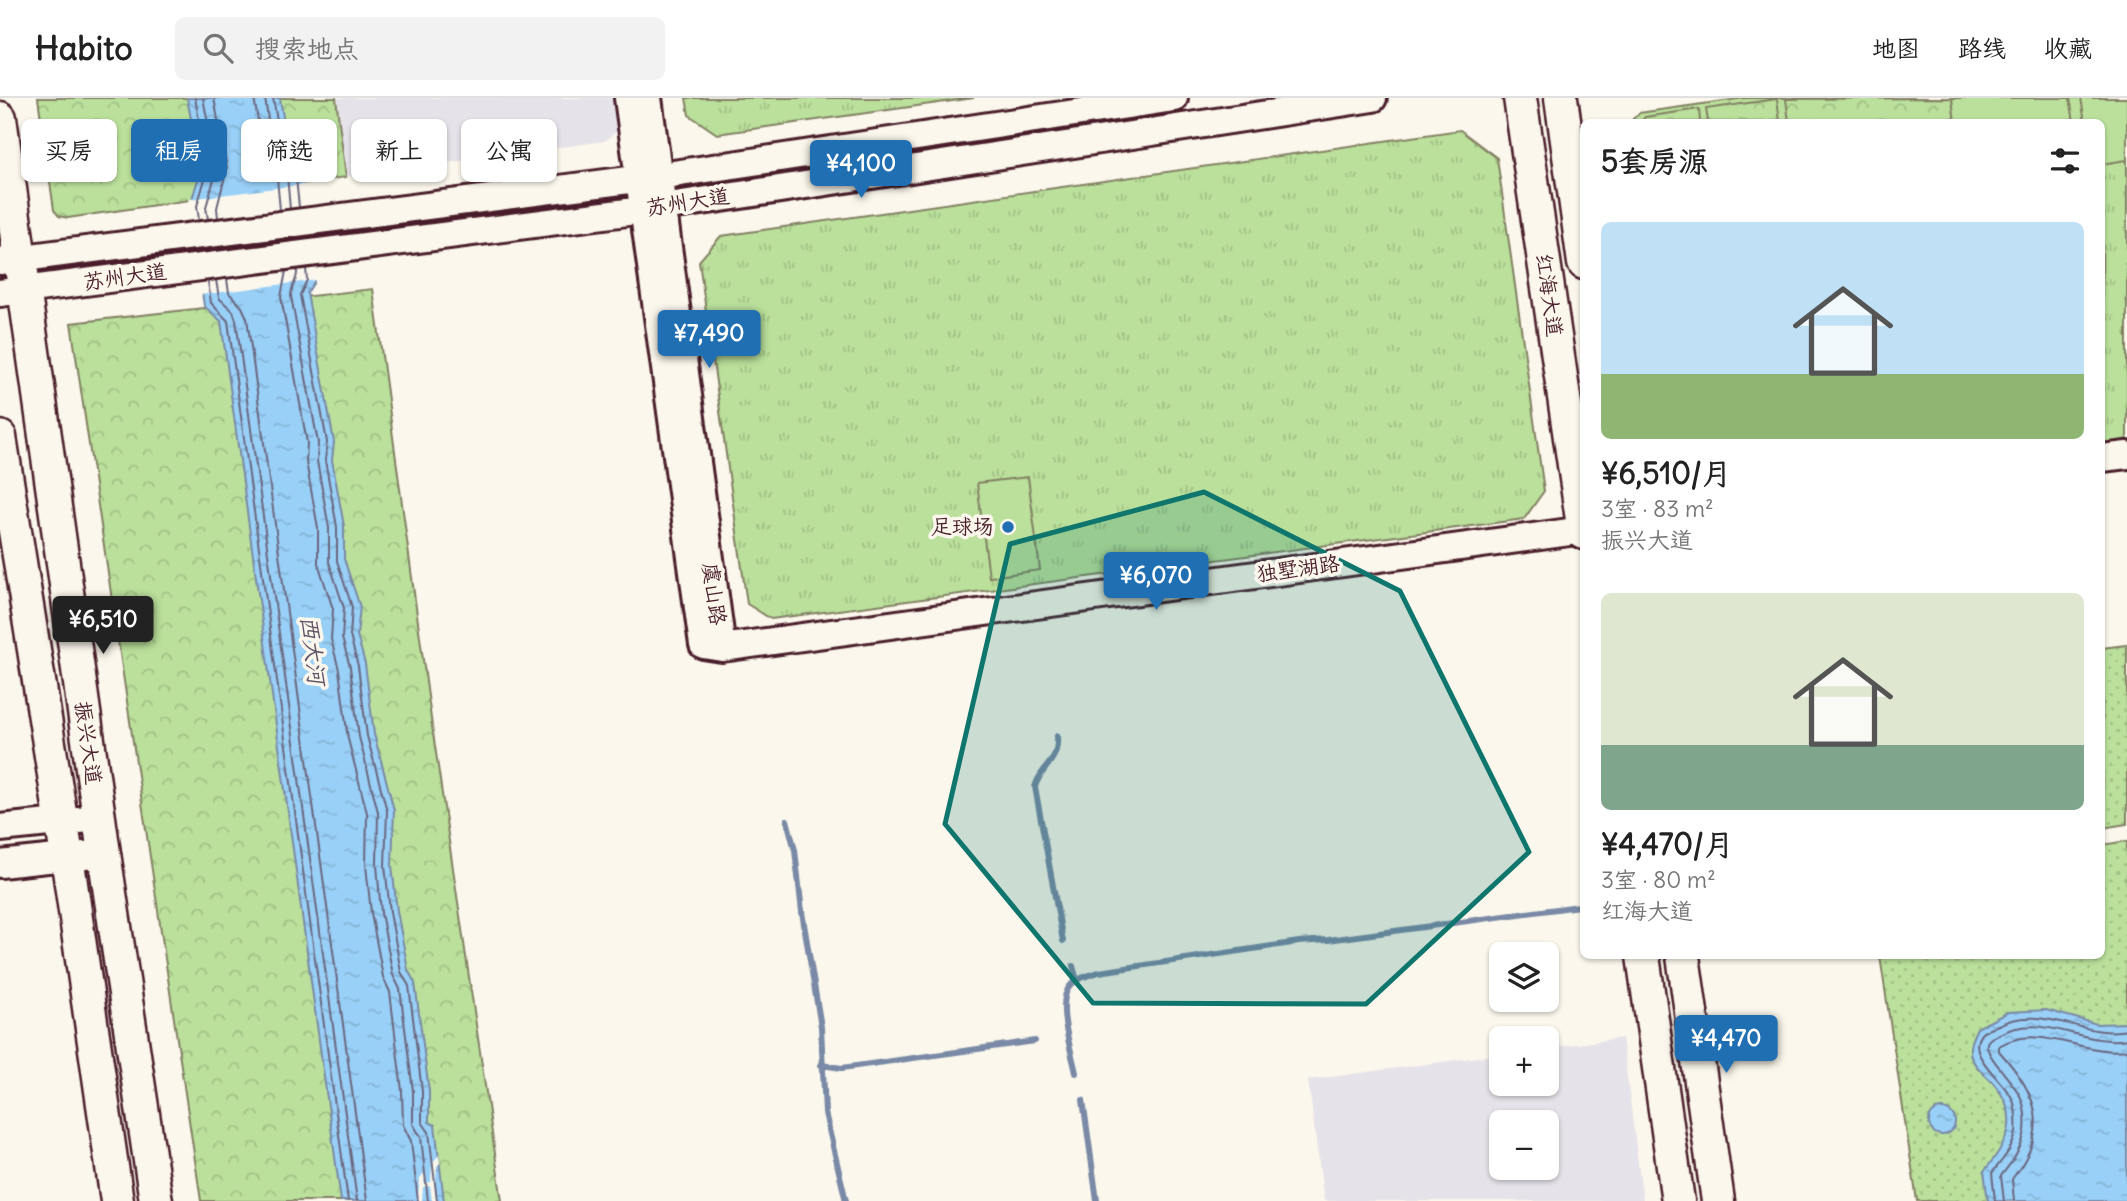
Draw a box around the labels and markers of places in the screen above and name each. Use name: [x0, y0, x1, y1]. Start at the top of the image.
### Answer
pin: ¥4,100: [804, 140, 918, 200]
pin: ¥7,490: [652, 310, 766, 370]
place label: 足球场: [931, 513, 994, 540]
marker: 足球场: [1000, 519, 1016, 535]
pin: ¥6,070: [1099, 552, 1213, 612]
pin: ¥6,510: [46, 596, 160, 656]
pin: ¥4,470: [1669, 1016, 1783, 1075]

